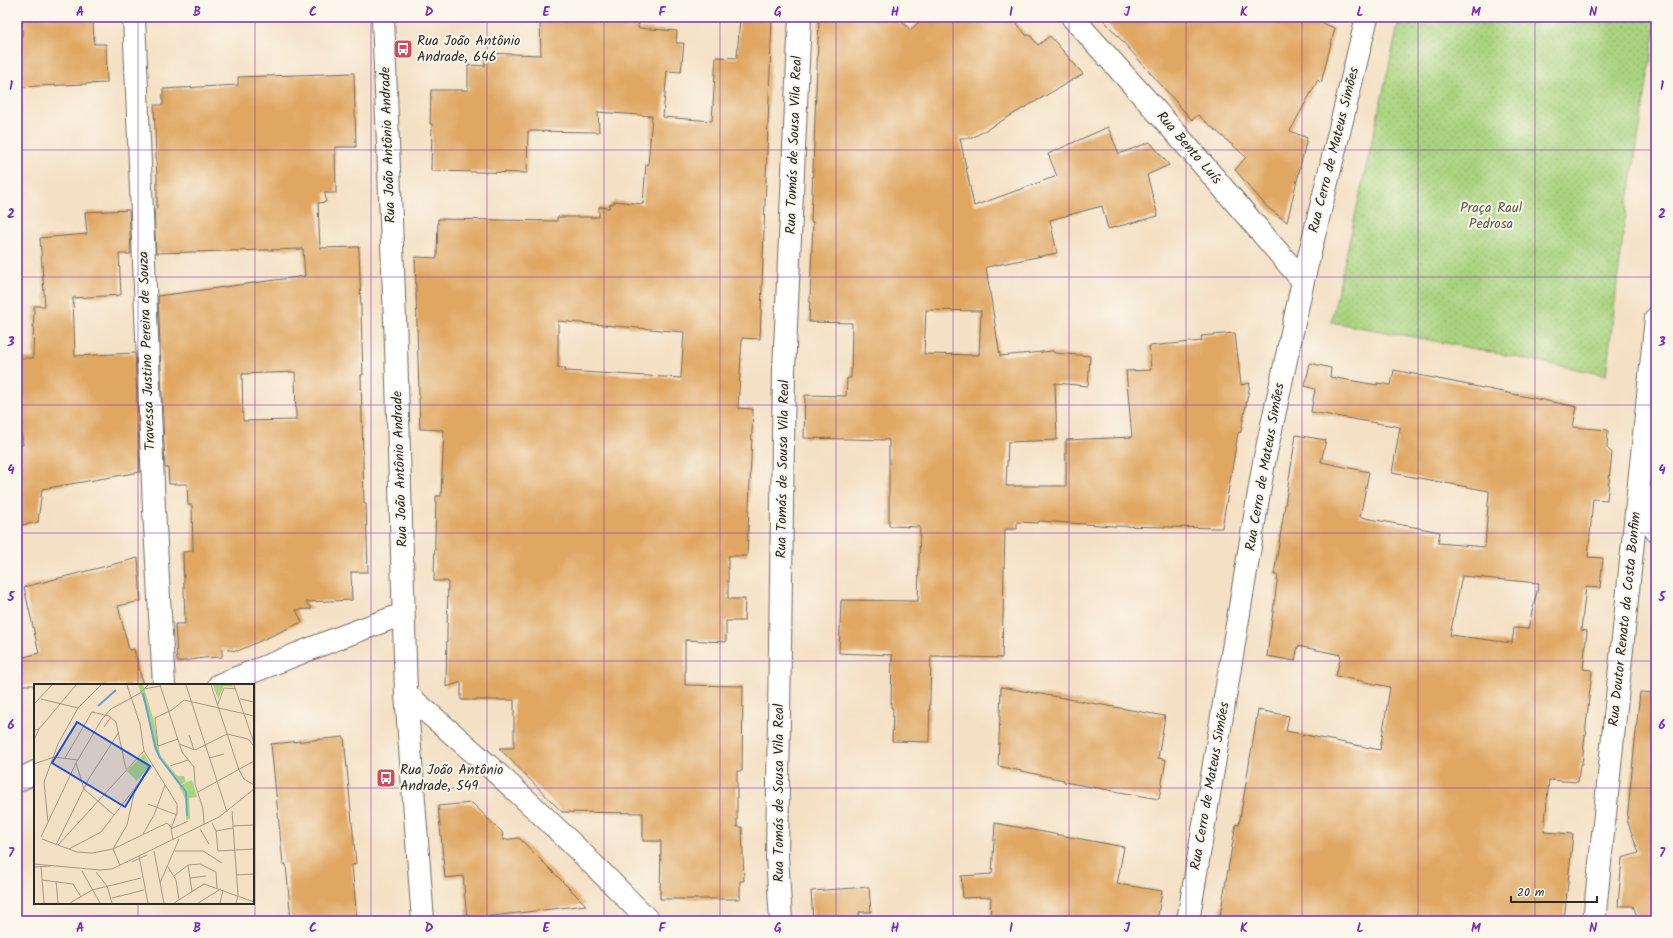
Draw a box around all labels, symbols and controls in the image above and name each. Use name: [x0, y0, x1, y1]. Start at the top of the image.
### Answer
text: A: [76, 2, 84, 23]
text: B: [193, 2, 201, 23]
text: C: [309, 2, 317, 23]
text: D: [425, 2, 434, 23]
text: E: [542, 2, 550, 23]
text: F: [658, 2, 666, 23]
text: G: [774, 2, 782, 23]
text: H: [891, 2, 900, 23]
text: I: [1009, 2, 1013, 23]
text: J: [1124, 2, 1131, 23]
text: K: [1240, 2, 1248, 23]
text: L: [1356, 2, 1364, 23]
text: M: [1471, 2, 1481, 23]
text: N: [1589, 2, 1598, 23]
place label: Rua João Antônio Andrade, 646: [417, 30, 520, 68]
bus stop icon: Rua João Antônio Andrade, 646: [392, 38, 414, 60]
street label: Rua Tomás de Sousa Vila Real: [780, 55, 808, 235]
street label: Rua Cerro de Mateus Simões: [1303, 65, 1365, 235]
street label: Rua João Antônio Andrade: [374, 66, 402, 224]
text: 1: [9, 76, 13, 97]
text: 1: [1660, 76, 1664, 97]
street label: Rua Bento Luís: [1151, 107, 1227, 190]
park label: Praça Raul Pedrosa: [1460, 197, 1523, 235]
text: 2: [7, 204, 15, 225]
text: 2: [1658, 204, 1666, 225]
street label: Travessa Justino Pereira de Souza: [133, 251, 161, 451]
text: 3: [6, 332, 15, 353]
text: 3: [1657, 332, 1666, 353]
street label: Rua Tomás de Sousa Vila Real: [770, 379, 796, 559]
street label: Rua Cerro de Mateus Simões: [1239, 381, 1291, 553]
street label: Rua João Antônio Andrade: [386, 390, 414, 548]
text: 4: [7, 460, 15, 481]
text: 4: [1658, 460, 1666, 481]
street label: Rua Doutor Renato da Costa Bonfim: [1603, 511, 1647, 727]
text: 5: [7, 587, 16, 608]
text: 5: [1658, 587, 1667, 608]
inset map: [34, 684, 254, 904]
street label: Rua Cerro de Mateus Simões: [1184, 700, 1236, 872]
street label: Rua Tomás de Sousa Vila Real: [768, 703, 790, 882]
text: 6: [7, 715, 15, 736]
text: 6: [1658, 715, 1666, 736]
place label: Rua João Antônio Andrade, 549: [400, 759, 503, 797]
bus stop icon: Rua João Antônio Andrade, 549: [375, 767, 397, 789]
text: 7: [8, 843, 15, 864]
text: 7: [1659, 843, 1666, 864]
scale bar: [1511, 878, 1597, 904]
text: 20 m: [1517, 883, 1545, 902]
text: A: [76, 918, 84, 938]
text: B: [193, 918, 201, 938]
text: C: [309, 918, 317, 938]
text: D: [425, 918, 434, 938]
text: E: [542, 918, 550, 938]
text: F: [658, 918, 666, 938]
text: G: [774, 918, 782, 938]
text: H: [891, 918, 900, 938]
text: I: [1009, 918, 1013, 938]
text: J: [1124, 918, 1131, 938]
text: K: [1240, 918, 1248, 938]
text: L: [1356, 918, 1364, 938]
text: M: [1471, 918, 1481, 938]
text: N: [1589, 918, 1598, 938]

